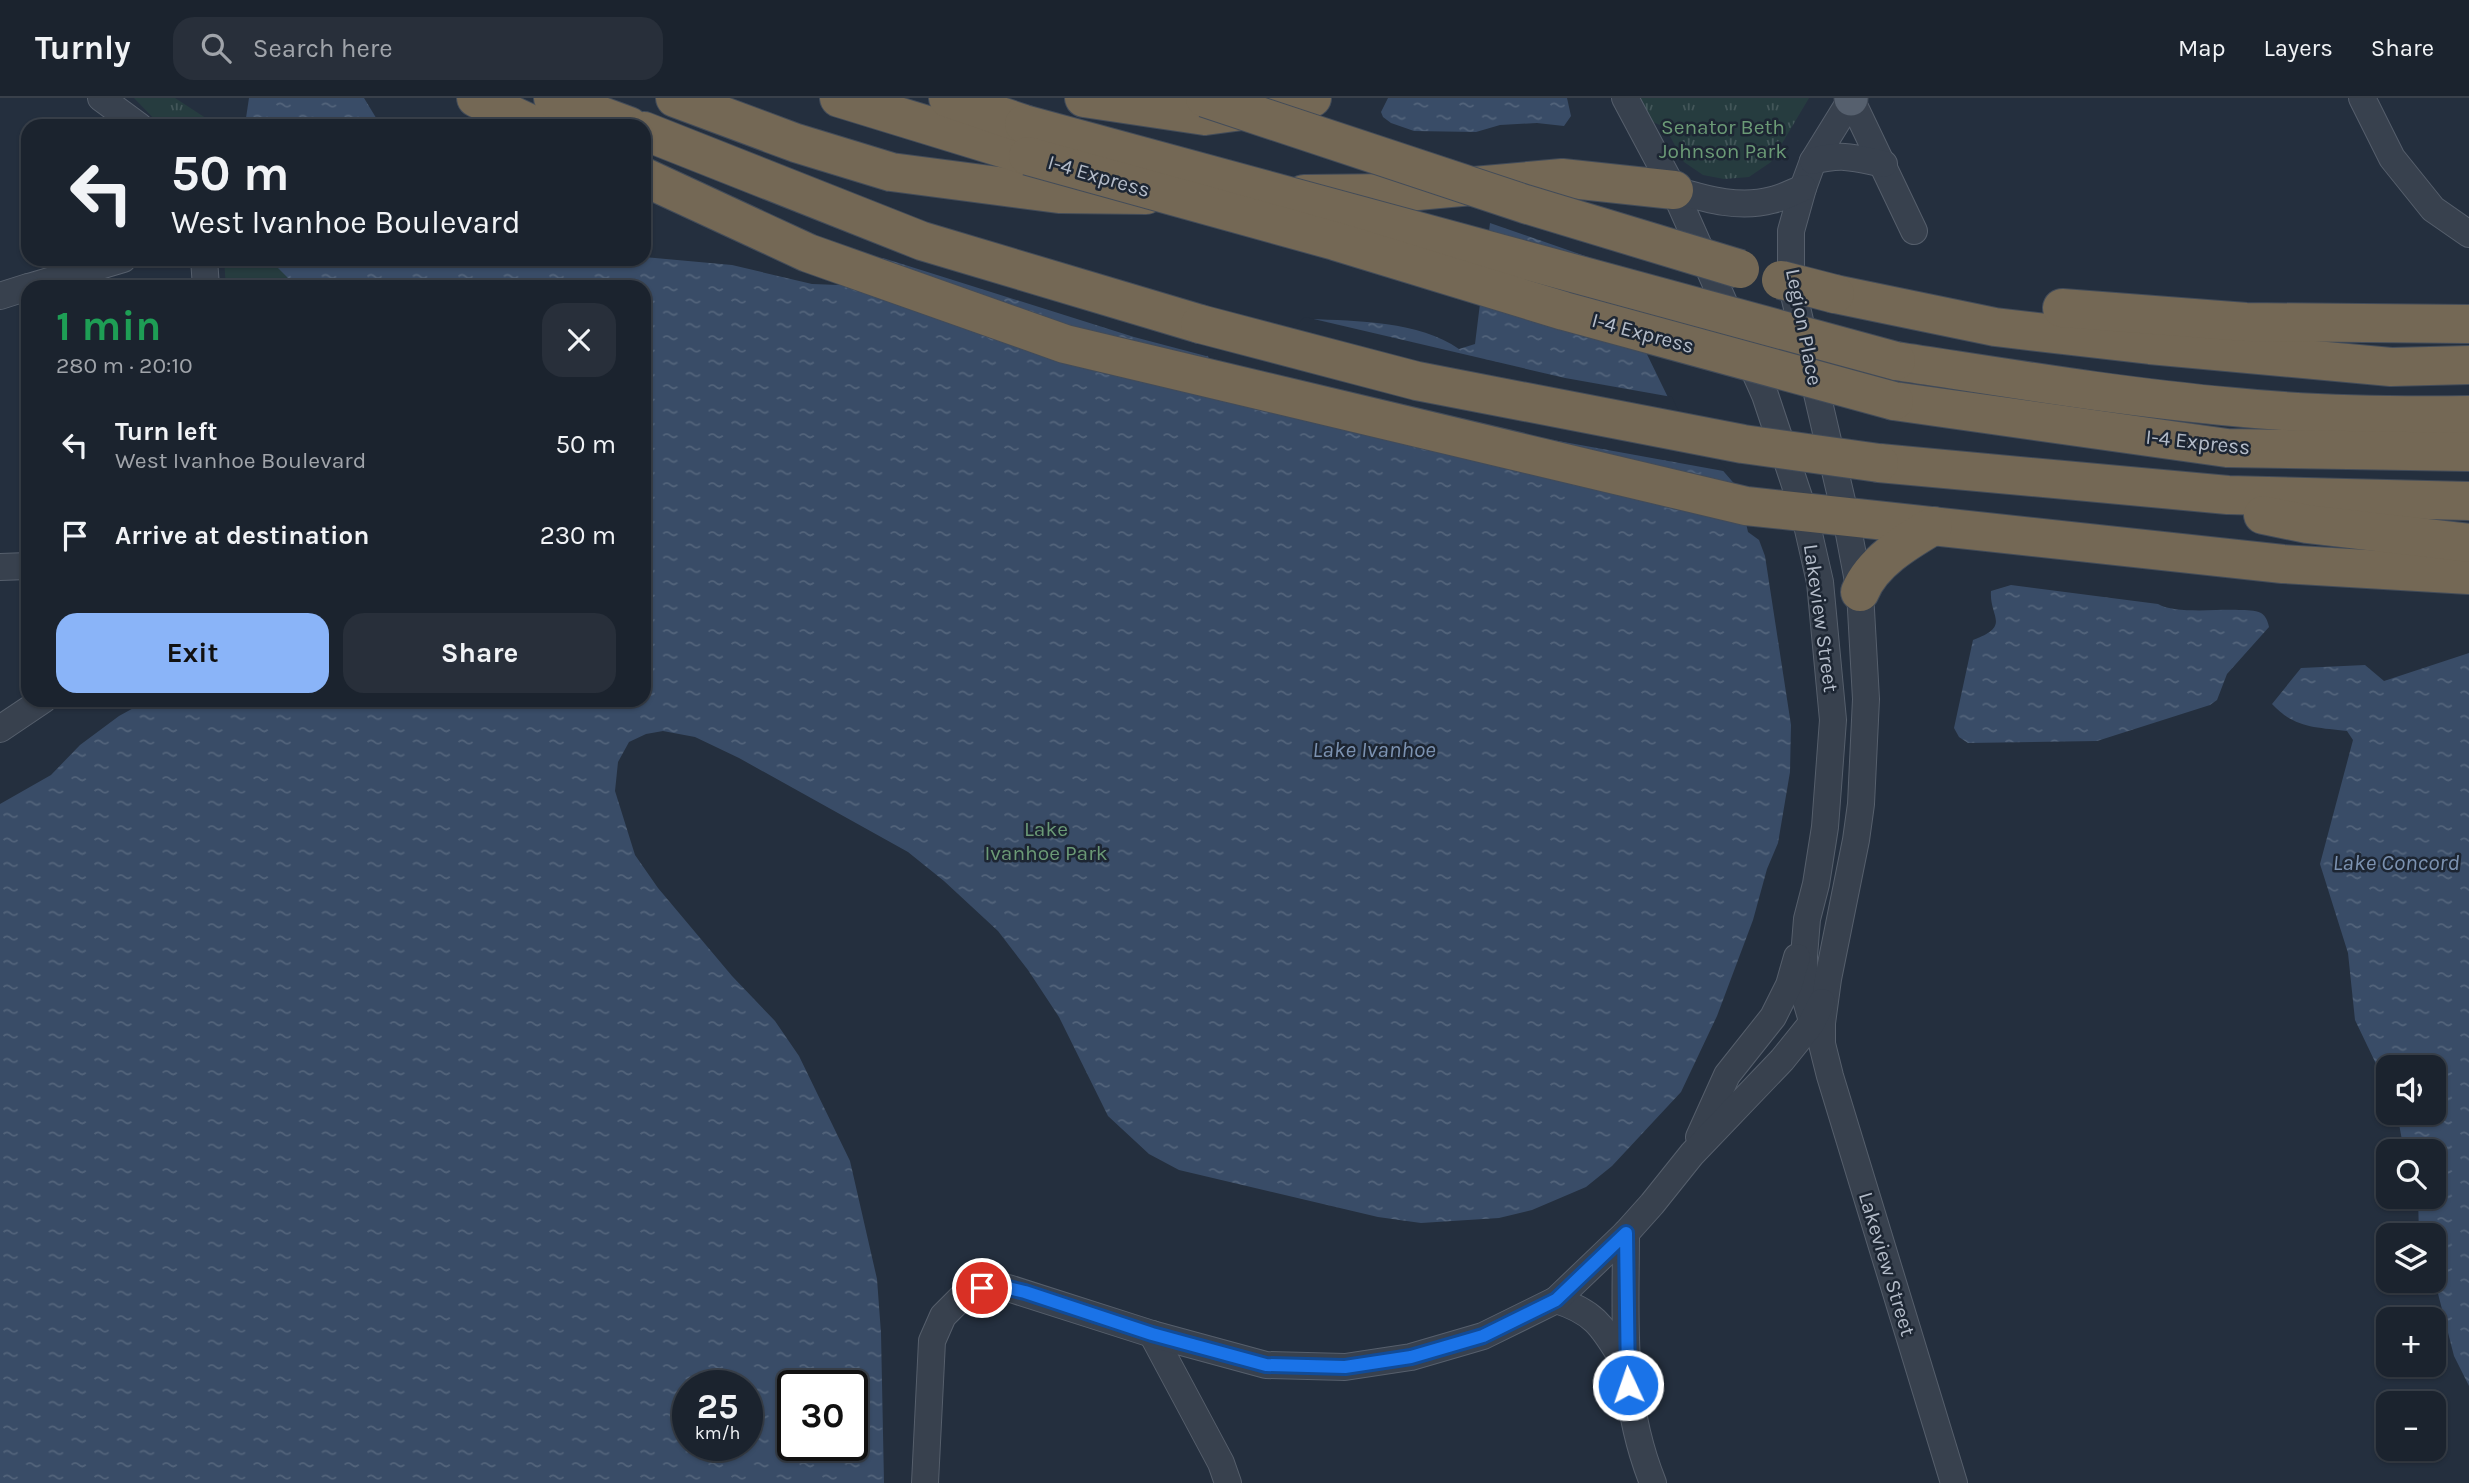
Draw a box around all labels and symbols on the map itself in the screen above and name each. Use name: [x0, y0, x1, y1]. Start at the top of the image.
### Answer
park label: Senator Beth Johnson Park: [1659, 115, 1787, 163]
street label: I-4 Express: [1045, 150, 1153, 202]
street label: Legion Place: [1781, 267, 1827, 387]
street label: I-4 Express: [1589, 308, 1697, 358]
street label: I-4 Express: [2144, 425, 2252, 459]
street label: Lakeview Street: [1799, 542, 1843, 694]
water label: Lake Ivanhoe: [1312, 736, 1436, 763]
park label: Lake Ivanhoe Park: [984, 817, 1108, 865]
water label: Lake Concord: [2332, 849, 2460, 876]
street label: Lakeview Street: [1854, 1189, 1920, 1339]
pin: [952, 1258, 1012, 1318]
position arrow: [1591, 1348, 1665, 1422]
speed limit sign: 30: [777, 1370, 868, 1461]

